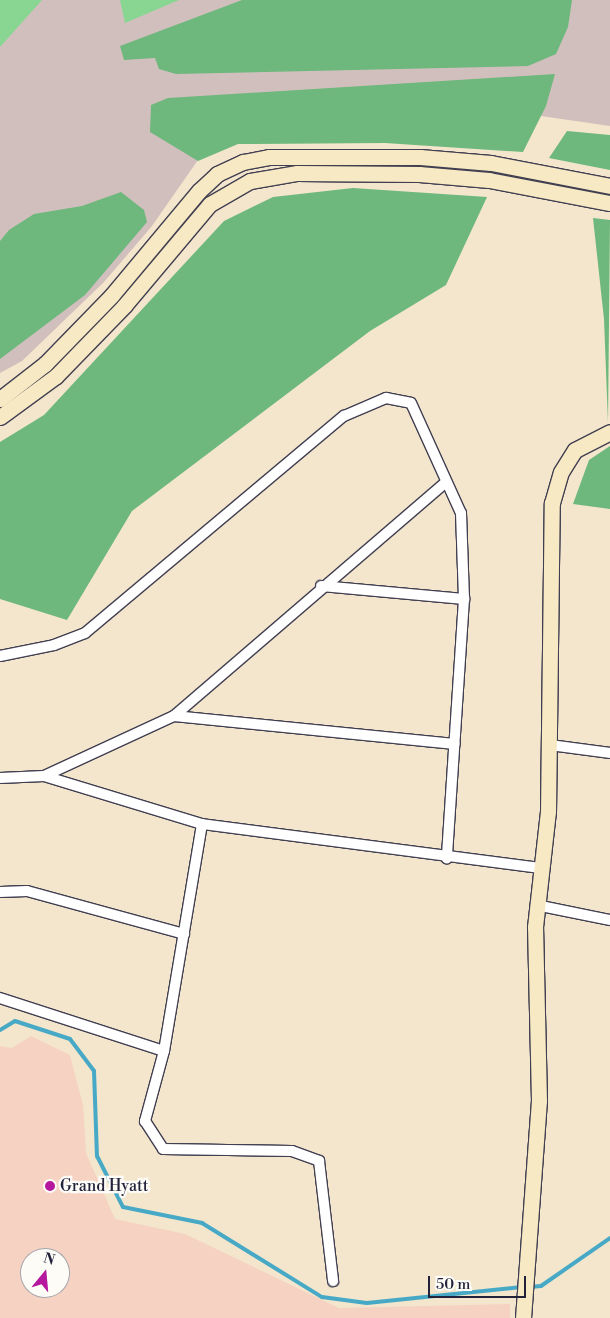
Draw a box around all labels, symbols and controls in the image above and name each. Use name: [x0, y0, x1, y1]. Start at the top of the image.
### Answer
place label: Grand Hyatt: [60, 1176, 148, 1196]
marker: Grand Hyatt: [44, 1180, 56, 1192]
north arrow: [20, 1248, 70, 1298]
text: N: [41, 1249, 57, 1270]
scale bar: [430, 1266, 528, 1298]
text: 50 m: [436, 1275, 470, 1294]

